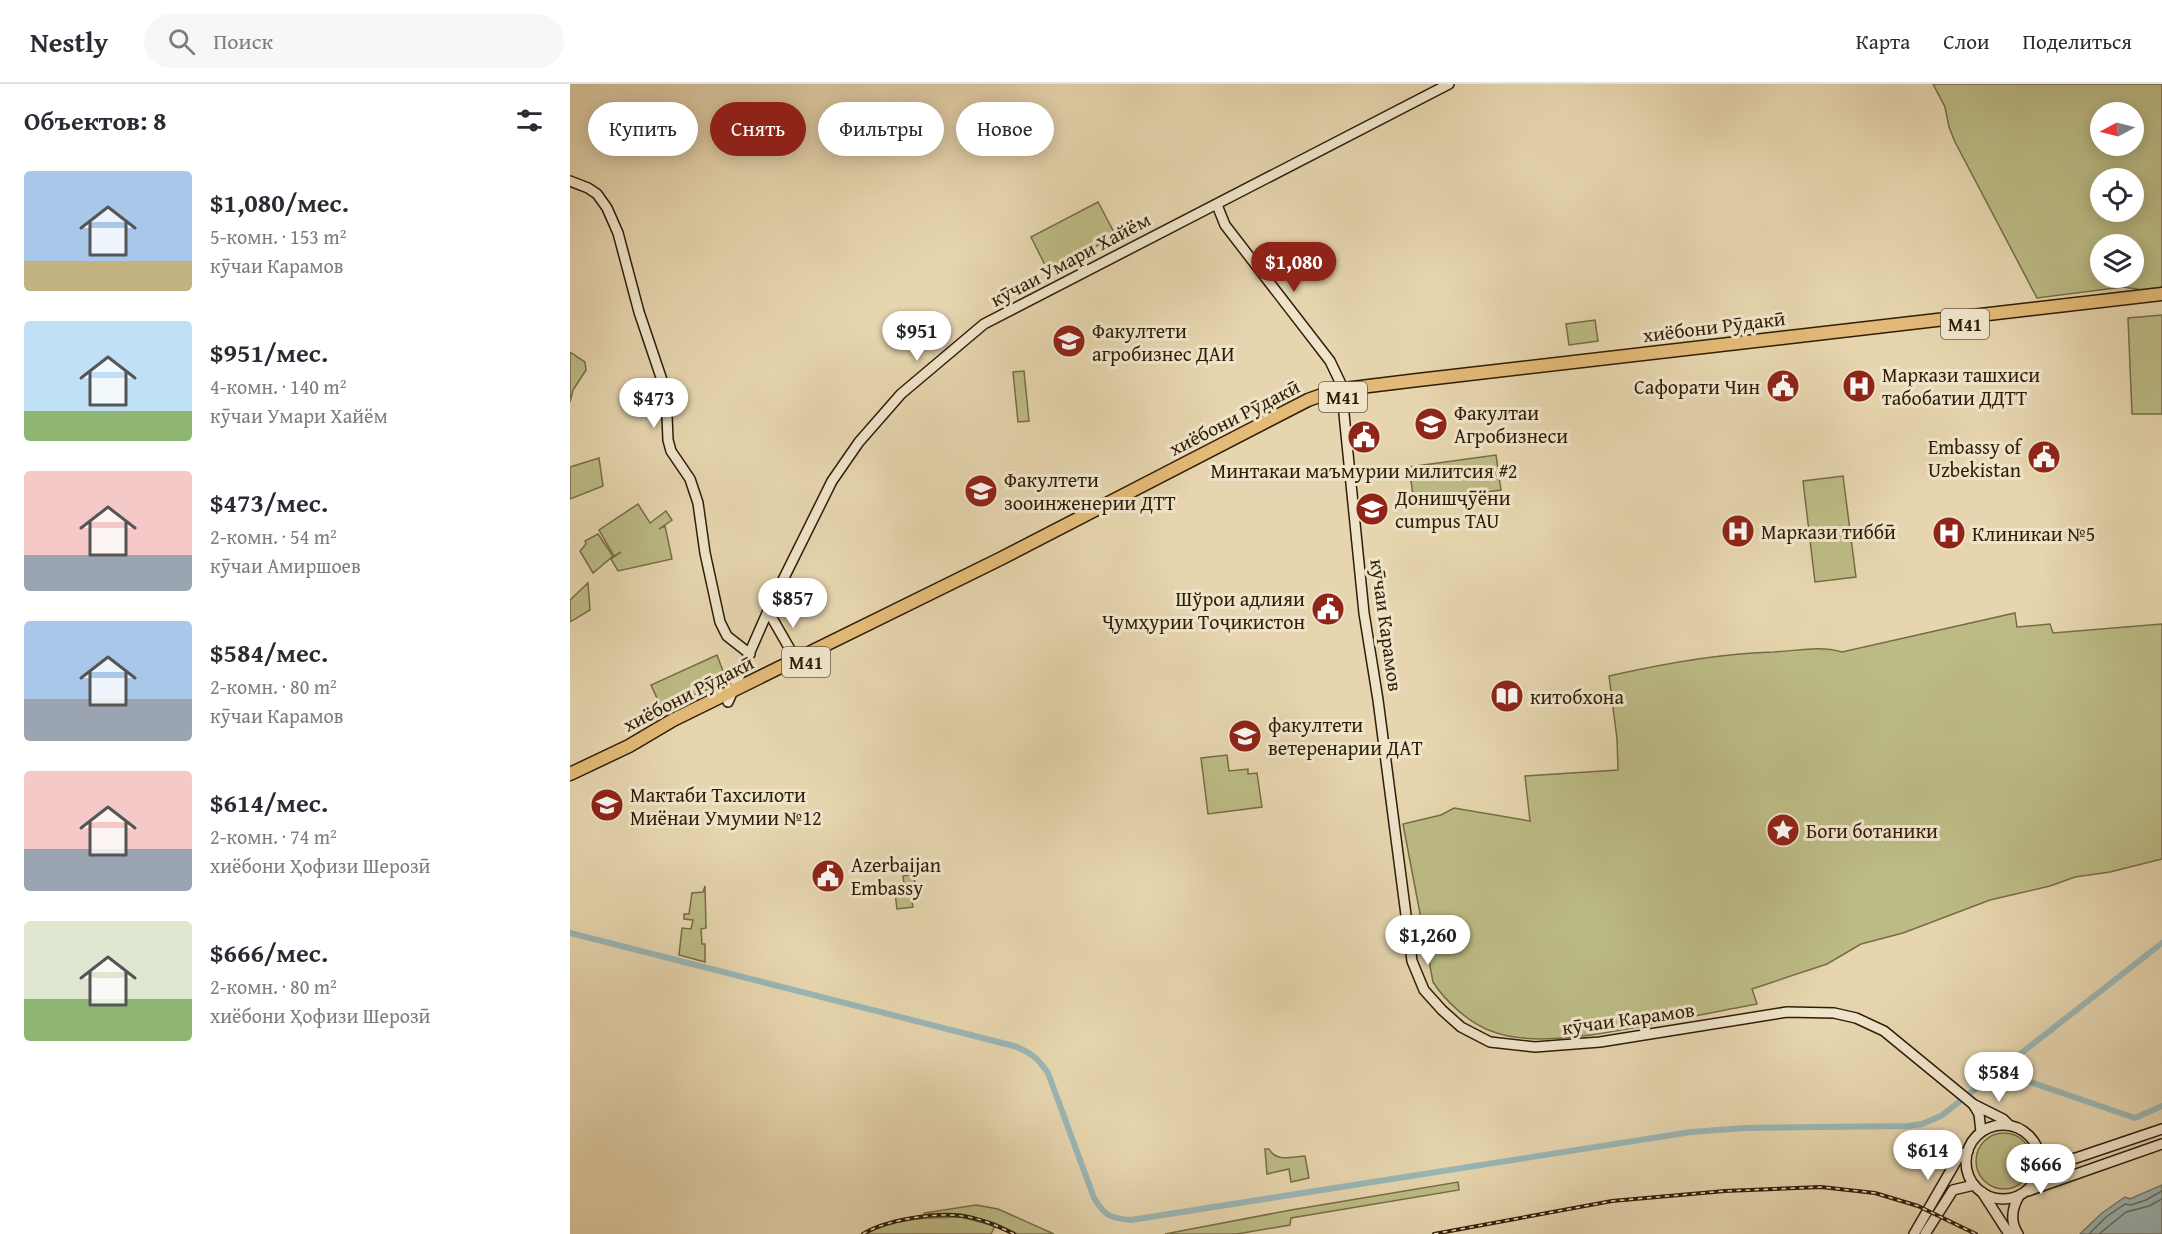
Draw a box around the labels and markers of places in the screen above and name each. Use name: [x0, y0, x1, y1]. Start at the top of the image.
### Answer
pin: $1,080: [1245, 242, 1343, 293]
pin: $951: [881, 311, 953, 362]
place label: Факултети агробизнес ДАИ: [1092, 316, 1234, 368]
school or university icon: Факултети агробизнес ДАИ: [1051, 323, 1087, 359]
place label: Маркази ташхиси табобатии ДДТТ: [1882, 360, 2040, 412]
public building icon: Сафорати Чин: [1765, 368, 1801, 404]
hospital icon: Маркази ташхиси табобатии ДДТТ: [1841, 368, 1877, 404]
place label: Сафорати Чин: [1634, 372, 1760, 401]
pin: $473: [618, 378, 690, 429]
place label: Факултаи Агробизнеси: [1454, 398, 1568, 450]
school or university icon: Факултаи Агробизнеси: [1413, 406, 1449, 442]
public building icon: Минтакаи маъмурии милитсия #2: [1346, 419, 1382, 455]
place label: Embassy of Uzbekistan: [1928, 432, 2024, 484]
public building icon: Embassy of Uzbekistan: [2026, 439, 2062, 475]
place label: Минтакаи маъмурии милитсия #2: [1211, 456, 1517, 485]
place label: Факултети зооинженерии ДТТ: [1004, 465, 1176, 517]
school or university icon: Факултети зооинженерии ДТТ: [963, 473, 999, 509]
place label: Донишҷӯёни cumpus TAU: [1394, 483, 1511, 535]
school or university icon: Донишҷӯёни cumpus TAU: [1354, 491, 1390, 527]
hospital icon: Маркази тиббӣ: [1720, 513, 1756, 549]
hospital icon: Клиникаи №5: [1931, 515, 1967, 551]
place label: Маркази тиббӣ: [1761, 517, 1896, 546]
place label: Клиникаи №5: [1972, 519, 2096, 548]
pin: $857: [757, 578, 829, 629]
place label: Шўрои адлияи Ҷумҳурии Тоҷикистон: [1102, 584, 1305, 636]
public building icon: Шўрои адлияи Ҷумҳурии Тоҷикистон: [1310, 591, 1346, 627]
library icon: китобхона: [1489, 678, 1525, 714]
place label: китобхона: [1530, 682, 1624, 711]
place label: факултети ветеренарии ДАТ: [1268, 710, 1423, 762]
school or university icon: факултети ветеренарии ДАТ: [1227, 718, 1263, 754]
place label: Мактаби Тахсилоти Миёнаи Умумии №12: [630, 780, 822, 832]
school or university icon: Мактаби Тахсилоти Миёнаи Умумии №12: [589, 787, 625, 823]
place icon: Боги ботаники: [1765, 812, 1801, 848]
place label: Боги ботаники: [1806, 816, 1938, 845]
place label: Azerbaijan Embassy: [851, 850, 941, 902]
public building icon: Azerbaijan Embassy: [810, 858, 846, 894]
pin: $1,260: [1379, 915, 1477, 966]
pin: $584: [1963, 1052, 2035, 1103]
pin: $614: [1892, 1130, 1964, 1181]
pin: $666: [2005, 1144, 2077, 1195]

